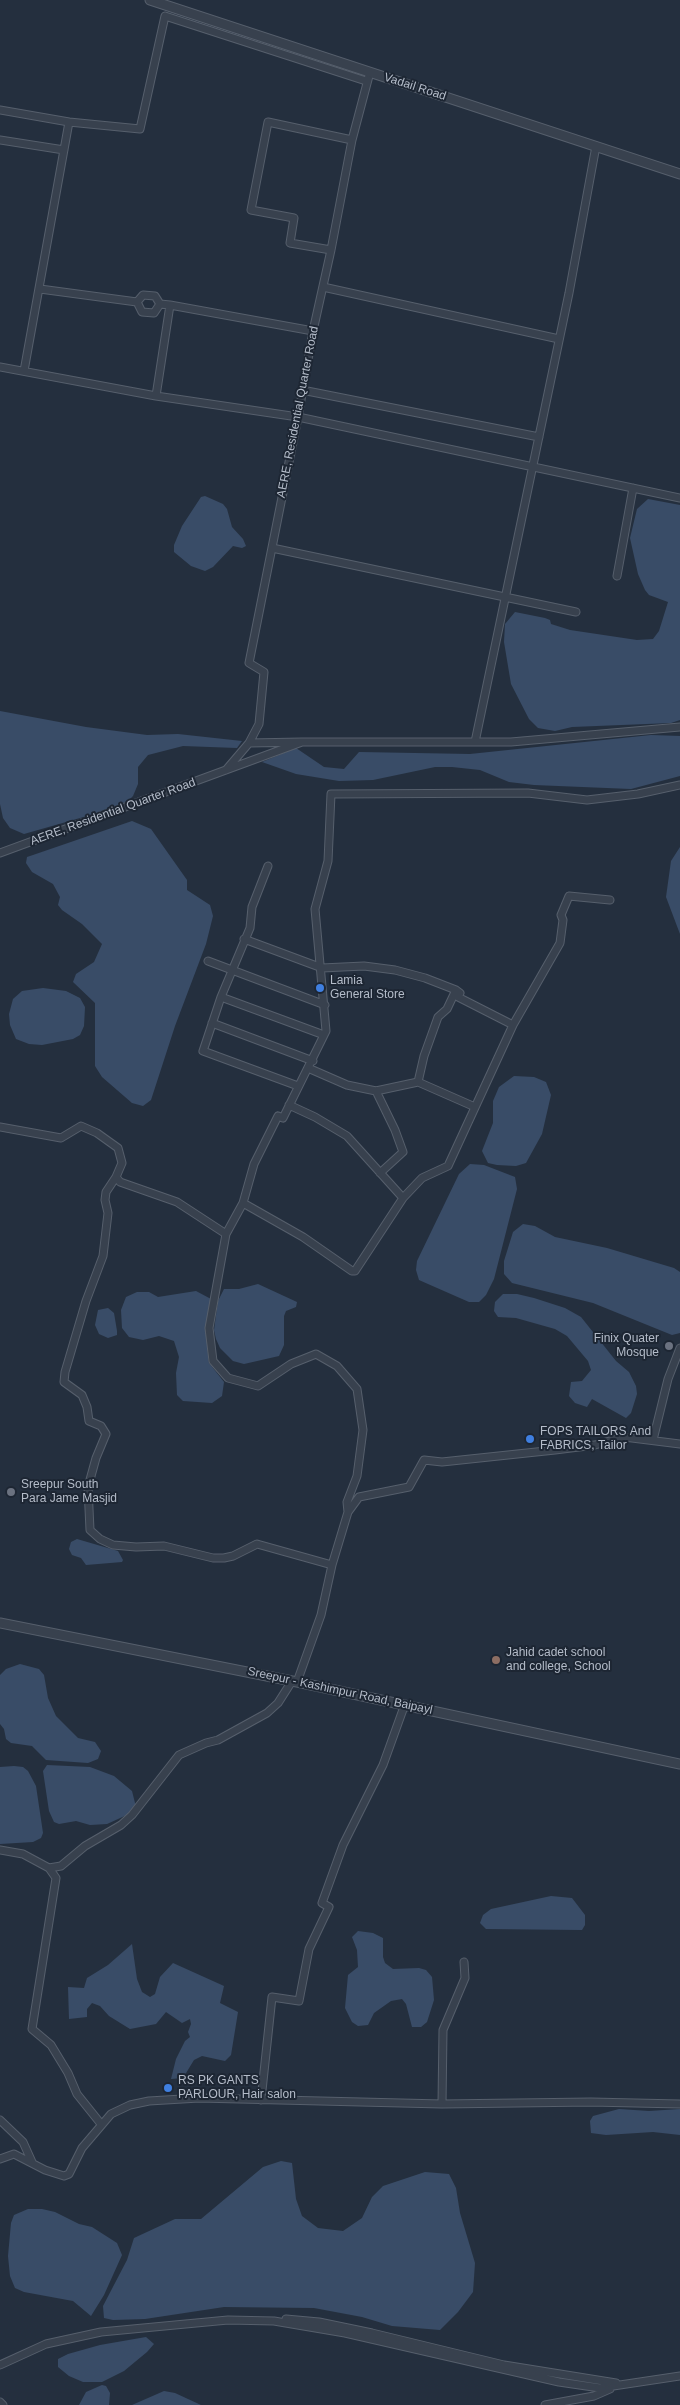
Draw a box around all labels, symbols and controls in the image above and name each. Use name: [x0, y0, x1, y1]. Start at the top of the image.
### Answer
street label: Vadail Road: [382, 70, 448, 104]
street label: AERE, Residential Quarter Road: [274, 325, 322, 499]
street label: AERE, Residential Quarter Road: [28, 775, 198, 849]
place label: Lamia General Store: [330, 974, 405, 1002]
marker: Lamia General Store: [314, 982, 326, 994]
place label: Finix Quater Mosque: [594, 1332, 659, 1360]
marker: Finix Quater Mosque: [663, 1340, 675, 1352]
place label: FOPS TAILORS And FABRICS, Tailor: [540, 1425, 651, 1453]
marker: FOPS TAILORS And FABRICS, Tailor: [524, 1433, 536, 1445]
place label: Sreepur South Para Jame Masjid: [21, 1478, 117, 1506]
marker: Sreepur South Para Jame Masjid: [5, 1486, 17, 1498]
place label: Jahid cadet school and college, School: [506, 1646, 611, 1674]
marker: Jahid cadet school and college, School: [490, 1654, 502, 1666]
street label: Sreepur - Kashimpur Road, Baipayl: [246, 1664, 434, 1718]
place label: RS PK GANTS PARLOUR, Hair salon: [178, 2074, 296, 2102]
marker: RS PK GANTS PARLOUR, Hair salon: [162, 2082, 174, 2094]

